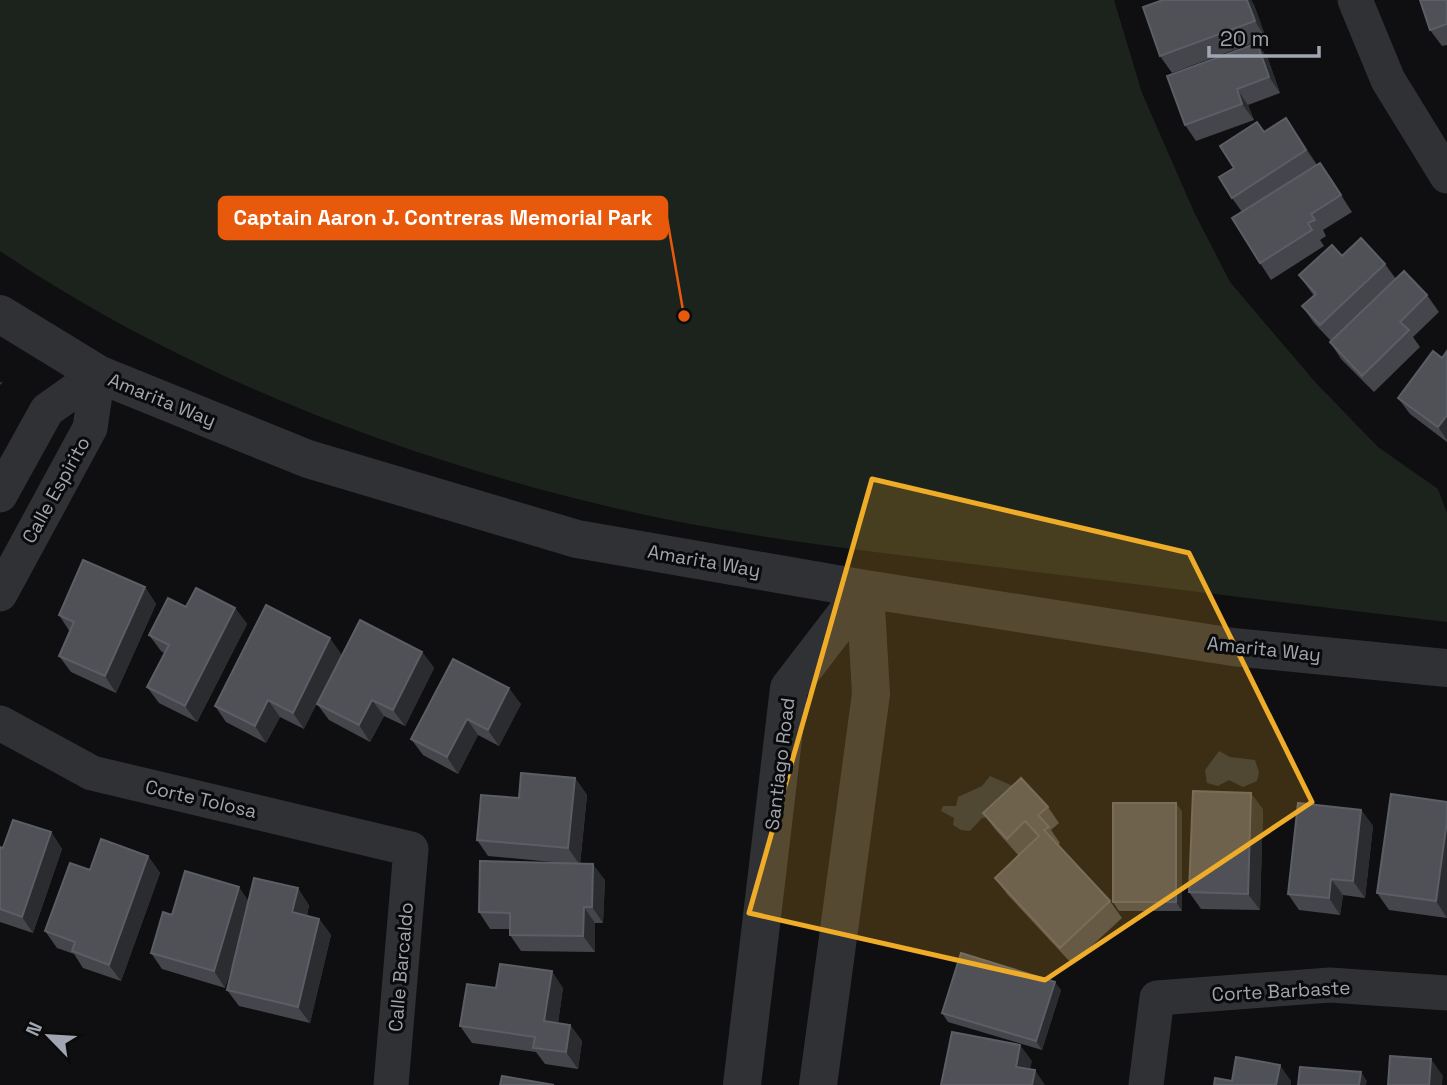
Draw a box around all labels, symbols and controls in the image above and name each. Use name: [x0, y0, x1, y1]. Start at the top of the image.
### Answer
scale bar: [1209, 14, 1319, 58]
text: 20 m: [1220, 25, 1270, 52]
callout: Captain Aaron J. Contreras Memorial Park: [219, 197, 667, 239]
text: Captain Aaron J. Contreras Memorial Park: [233, 204, 653, 231]
street label: Amarita Way: [104, 367, 220, 433]
street label: Calle Espirito: [16, 432, 96, 548]
street label: Amarita Way: [646, 539, 762, 583]
street label: Amarita Way: [1206, 631, 1322, 667]
street label: Santiago Road: [759, 696, 801, 832]
street label: Corte Tolosa: [143, 774, 259, 824]
street label: Calle Barcaldo: [383, 901, 419, 1033]
street label: Corte Barbaste: [1211, 975, 1351, 1007]
north arrow: [14, 1001, 84, 1071]
text: N: [20, 1018, 48, 1040]

